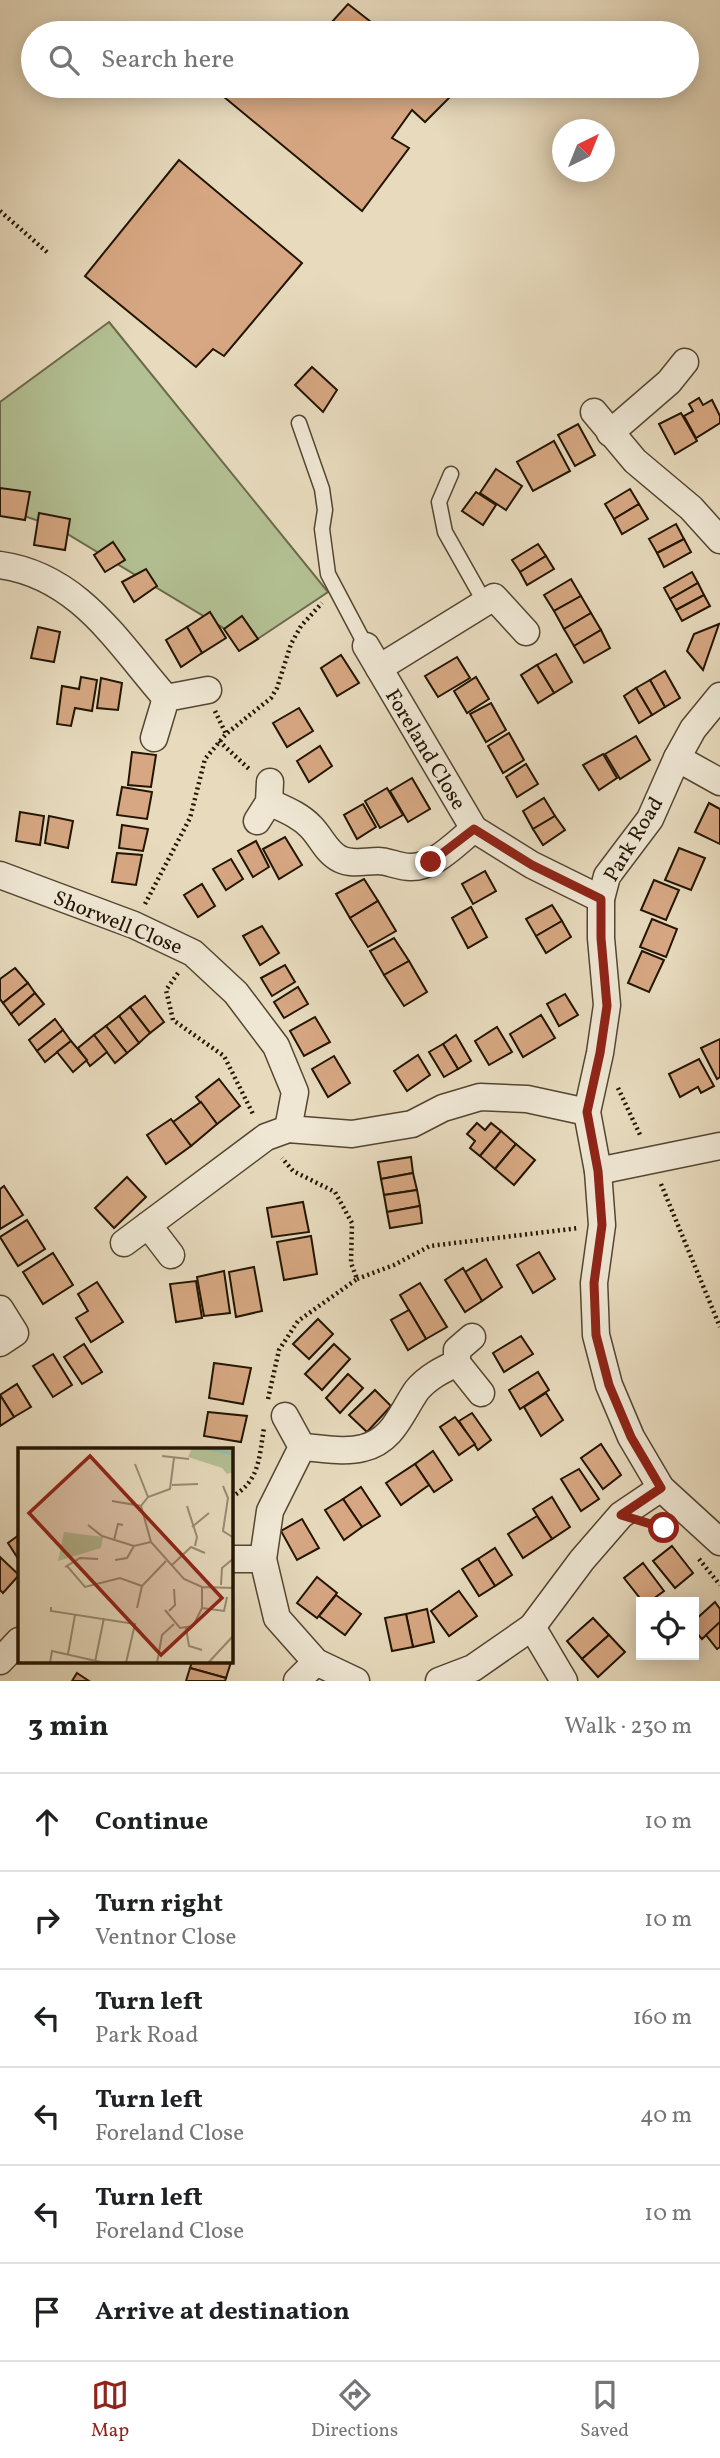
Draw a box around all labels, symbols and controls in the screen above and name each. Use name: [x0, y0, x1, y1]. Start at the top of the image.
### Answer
search box: [21, 21, 699, 98]
icon: search: [45, 41, 83, 79]
text: Search here: [101, 42, 234, 78]
north arrow: [552, 119, 615, 182]
street label: Foreland Close: [377, 684, 472, 816]
street label: Park Road: [598, 792, 671, 888]
route end: [415, 846, 446, 877]
street label: Shorwell Close: [49, 884, 186, 962]
inset map: [18, 1448, 233, 1664]
route start: [648, 1512, 679, 1543]
map controls: [636, 1597, 699, 1660]
button: locate: [636, 1597, 699, 1660]
text: 3 min: [28, 1706, 109, 1748]
text: Walk · 230 m: [564, 1711, 692, 1743]
icon: ahead: [28, 1803, 66, 1841]
text: Continue: [95, 1804, 208, 1840]
text: 10 m: [644, 1806, 692, 1838]
text: Turn right: [95, 1886, 223, 1922]
icon: right: [28, 1901, 66, 1939]
text: 10 m: [644, 1904, 692, 1936]
text: Ventnor Close: [95, 1922, 236, 1954]
text: Turn left: [95, 1984, 203, 2020]
icon: left: [28, 1999, 66, 2037]
text: 160 m: [633, 2002, 692, 2034]
text: Park Road: [95, 2020, 199, 2052]
text: Turn left: [95, 2082, 203, 2118]
icon: left: [28, 2097, 66, 2135]
text: 40 m: [640, 2100, 692, 2132]
text: Foreland Close: [95, 2118, 244, 2150]
text: Turn left: [95, 2180, 203, 2216]
icon: left: [28, 2195, 66, 2233]
text: 10 m: [644, 2198, 692, 2230]
text: Foreland Close: [95, 2216, 244, 2248]
icon: arrive: [28, 2293, 66, 2331]
text: Arrive at destination: [95, 2294, 350, 2330]
tab: Map: [91, 2376, 129, 2444]
tab: Directions: [311, 2376, 398, 2444]
tab: Saved: [580, 2376, 629, 2444]

